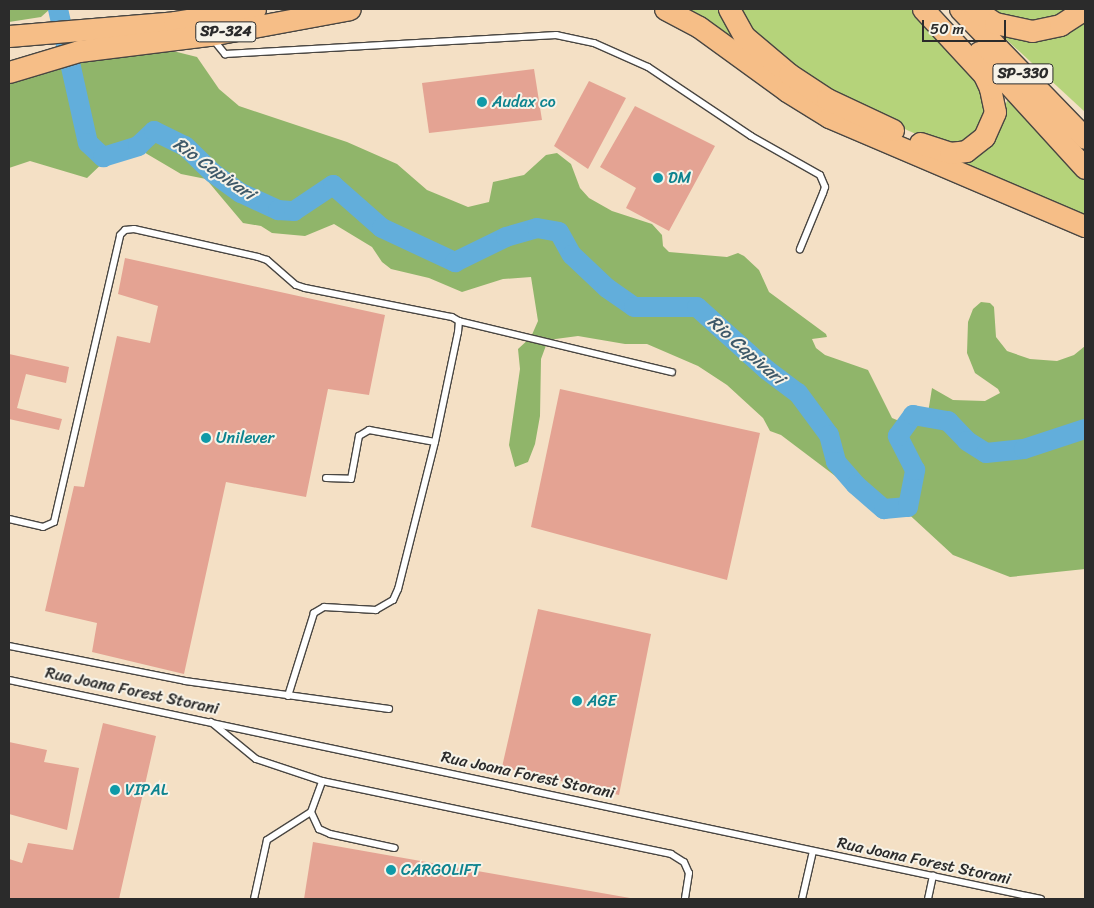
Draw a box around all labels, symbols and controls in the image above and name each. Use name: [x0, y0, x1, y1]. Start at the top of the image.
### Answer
scale bar: [924, 10, 1008, 42]
text: 50 m: [930, 16, 964, 42]
road number: SP-324: [195, 20, 257, 44]
road number: SP-330: [992, 62, 1054, 86]
place label: Audax co: [492, 92, 556, 112]
marker: Audax co: [476, 96, 488, 108]
water label: Rio Capivari: [169, 133, 259, 205]
place label: DM: [668, 168, 691, 188]
marker: DM: [652, 172, 664, 184]
water label: Rio Capivari: [703, 311, 789, 389]
place label: Unilever: [216, 428, 274, 448]
marker: Unilever: [200, 432, 212, 444]
street label: Rua Joana Forest Storani: [43, 663, 221, 719]
place label: AGE: [587, 691, 616, 711]
marker: AGE: [571, 695, 583, 707]
street label: Rua Joana Forest Storani: [439, 747, 617, 803]
place label: VIPAL: [125, 780, 168, 800]
marker: VIPAL: [109, 784, 121, 796]
street label: Rua Joana Forest Storani: [835, 833, 1013, 889]
place label: CARGOLIFT: [401, 860, 481, 880]
marker: CARGOLIFT: [385, 864, 397, 876]

